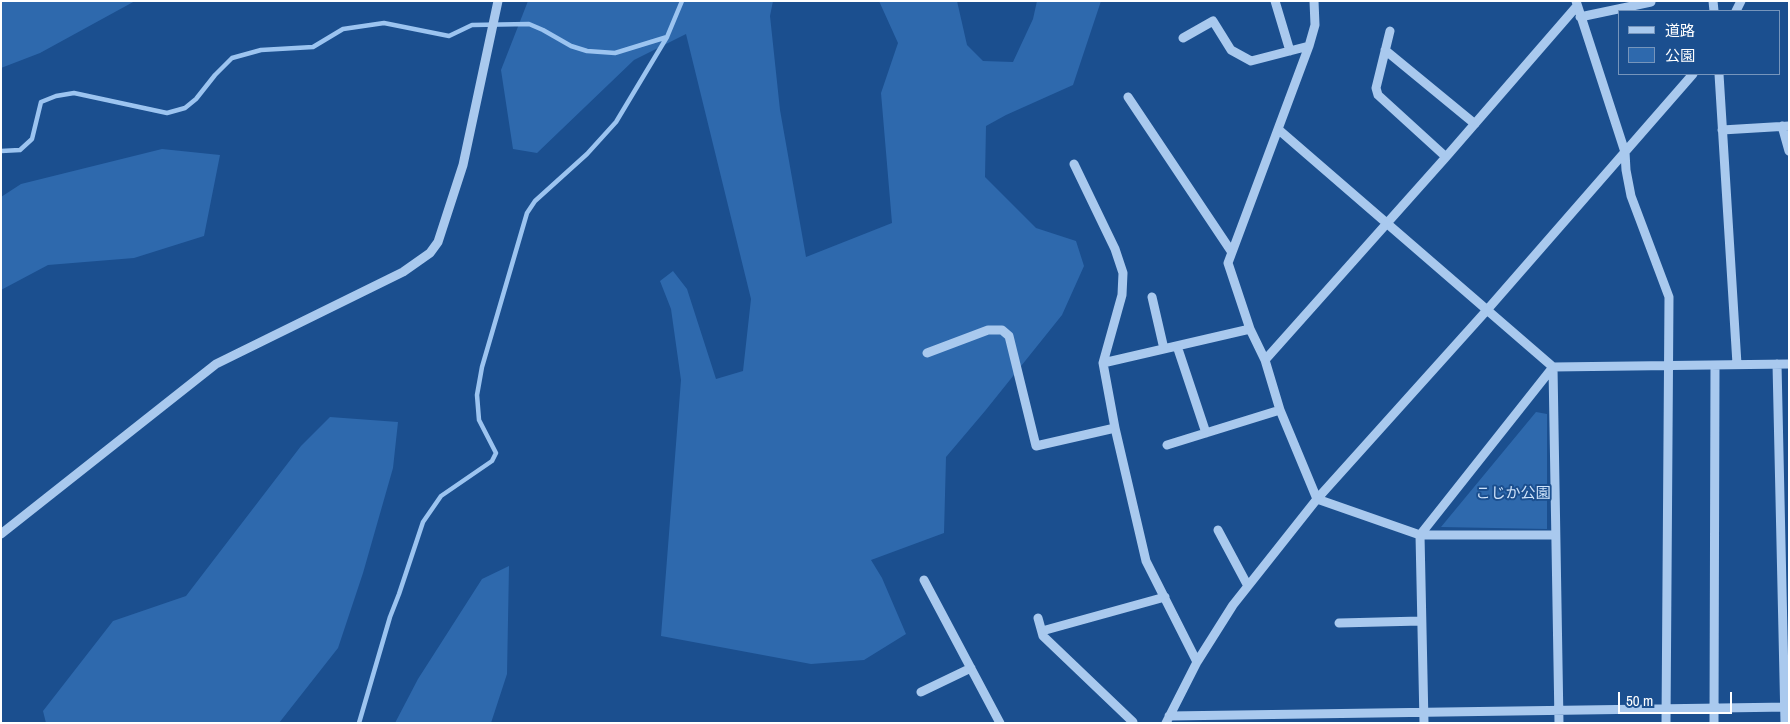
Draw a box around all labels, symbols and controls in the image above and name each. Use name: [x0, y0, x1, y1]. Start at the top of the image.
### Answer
legend: [1618, 10, 1780, 75]
text: 道路: [1665, 20, 1695, 41]
text: 公園: [1665, 45, 1695, 66]
park label: こじか公園: [1476, 485, 1550, 503]
scale bar: [1620, 682, 1734, 714]
text: 50 m: [1626, 690, 1653, 711]

